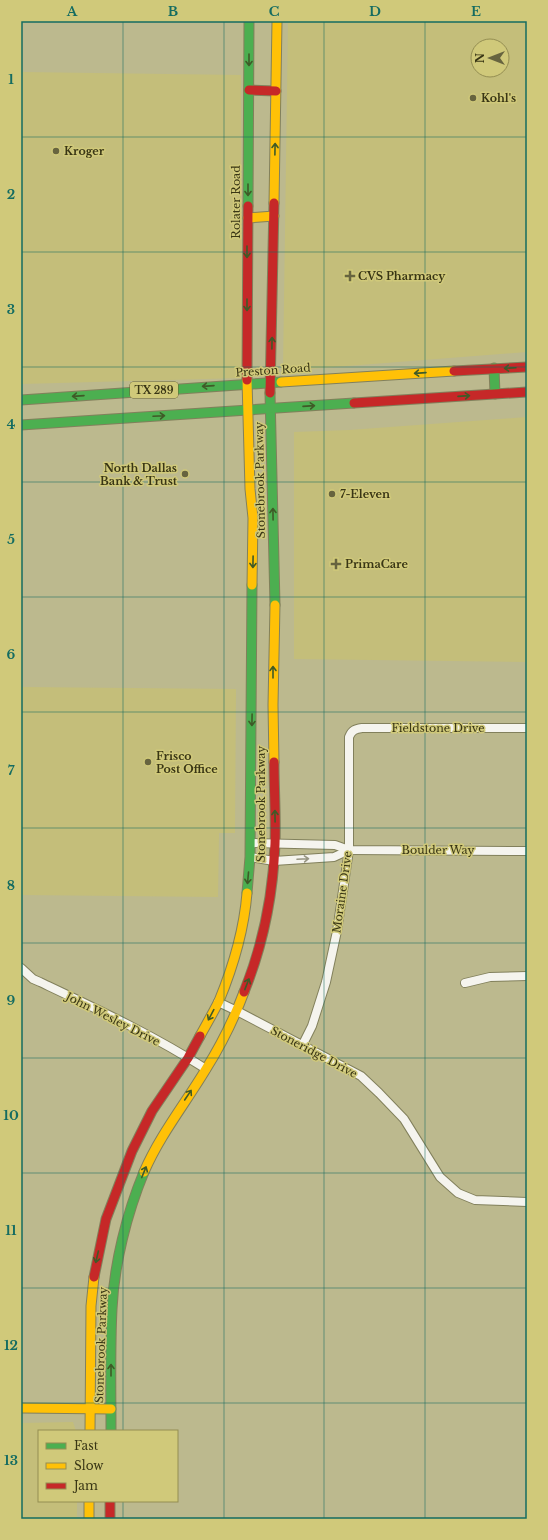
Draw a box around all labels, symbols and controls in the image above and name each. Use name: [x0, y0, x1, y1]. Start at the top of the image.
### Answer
text: A: [66, 3, 78, 20]
text: B: [168, 3, 178, 20]
text: C: [269, 3, 280, 20]
text: D: [369, 3, 381, 20]
text: E: [471, 3, 481, 20]
north arrow: [470, 38, 510, 78]
text: N: [473, 52, 487, 63]
one-way arrow: [245, 53, 253, 66]
text: 1: [8, 71, 14, 88]
place label: Kohl's: [481, 91, 516, 105]
marker: Kohl's: [468, 93, 478, 103]
one-way arrow: [271, 143, 279, 156]
place label: Kroger: [64, 144, 105, 158]
marker: Kroger: [51, 146, 61, 156]
street label: Rolater Road: [229, 165, 243, 239]
one-way arrow: [244, 183, 252, 196]
text: 2: [7, 186, 15, 203]
one-way arrow: [243, 245, 251, 258]
place label: CVS Pharmacy: [358, 269, 446, 283]
marker: CVS Pharmacy: [345, 271, 355, 281]
one-way arrow: [243, 298, 251, 311]
text: 3: [7, 301, 15, 318]
one-way arrow: [268, 337, 275, 350]
street label: Preston Road: [235, 360, 312, 380]
one-way arrow: [504, 364, 517, 371]
one-way arrow: [414, 369, 427, 376]
road number: TX 289: [130, 382, 178, 398]
one-way arrow: [202, 383, 215, 390]
one-way arrow: [72, 392, 85, 399]
one-way arrow: [457, 393, 470, 400]
one-way arrow: [302, 403, 315, 410]
one-way arrow: [152, 413, 165, 420]
text: 4: [7, 416, 16, 433]
street label: Stonebrook Parkway: [252, 422, 268, 538]
place label: North Dallas Bank & Trust: [100, 461, 178, 488]
marker: North Dallas Bank & Trust: [180, 469, 190, 479]
place label: 7-Eleven: [340, 487, 390, 501]
marker: 7-Eleven: [327, 489, 337, 499]
one-way arrow: [269, 508, 277, 521]
text: 5: [7, 531, 15, 548]
one-way arrow: [249, 555, 257, 568]
place label: PrimaCare: [345, 557, 408, 571]
marker: PrimaCare: [330, 558, 342, 570]
text: 6: [7, 646, 16, 663]
one-way arrow: [269, 666, 277, 679]
one-way arrow: [248, 713, 256, 726]
street label: Fieldstone Drive: [391, 721, 485, 735]
street label: Stonebrook Parkway: [254, 746, 268, 862]
place label: Frisco Post Office: [156, 749, 218, 776]
marker: Frisco Post Office: [143, 757, 153, 767]
text: 7: [8, 762, 15, 779]
one-way arrow: [271, 810, 278, 823]
street label: Boulder Way: [402, 843, 474, 857]
street label: Moraine Drive: [329, 850, 355, 934]
one-way arrow: [296, 856, 309, 863]
one-way arrow: [245, 871, 252, 884]
text: 8: [7, 877, 15, 894]
one-way arrow: [244, 979, 252, 991]
street label: John Wesley Drive: [62, 988, 162, 1049]
text: 9: [7, 992, 16, 1009]
one-way arrow: [206, 1009, 214, 1021]
street label: Stoneridge Drive: [268, 1023, 360, 1081]
one-way arrow: [184, 1090, 192, 1101]
text: 10: [3, 1107, 19, 1124]
one-way arrow: [141, 1167, 148, 1179]
text: 11: [5, 1222, 17, 1239]
one-way arrow: [93, 1250, 101, 1263]
street label: Stonebrook Parkway: [92, 1287, 110, 1403]
text: 12: [4, 1337, 18, 1354]
one-way arrow: [107, 1364, 115, 1377]
legend: [38, 1430, 178, 1502]
text: Fast: [74, 1438, 99, 1453]
text: 13: [4, 1452, 18, 1469]
text: Slow: [74, 1458, 104, 1473]
text: Jam: [72, 1478, 98, 1493]

